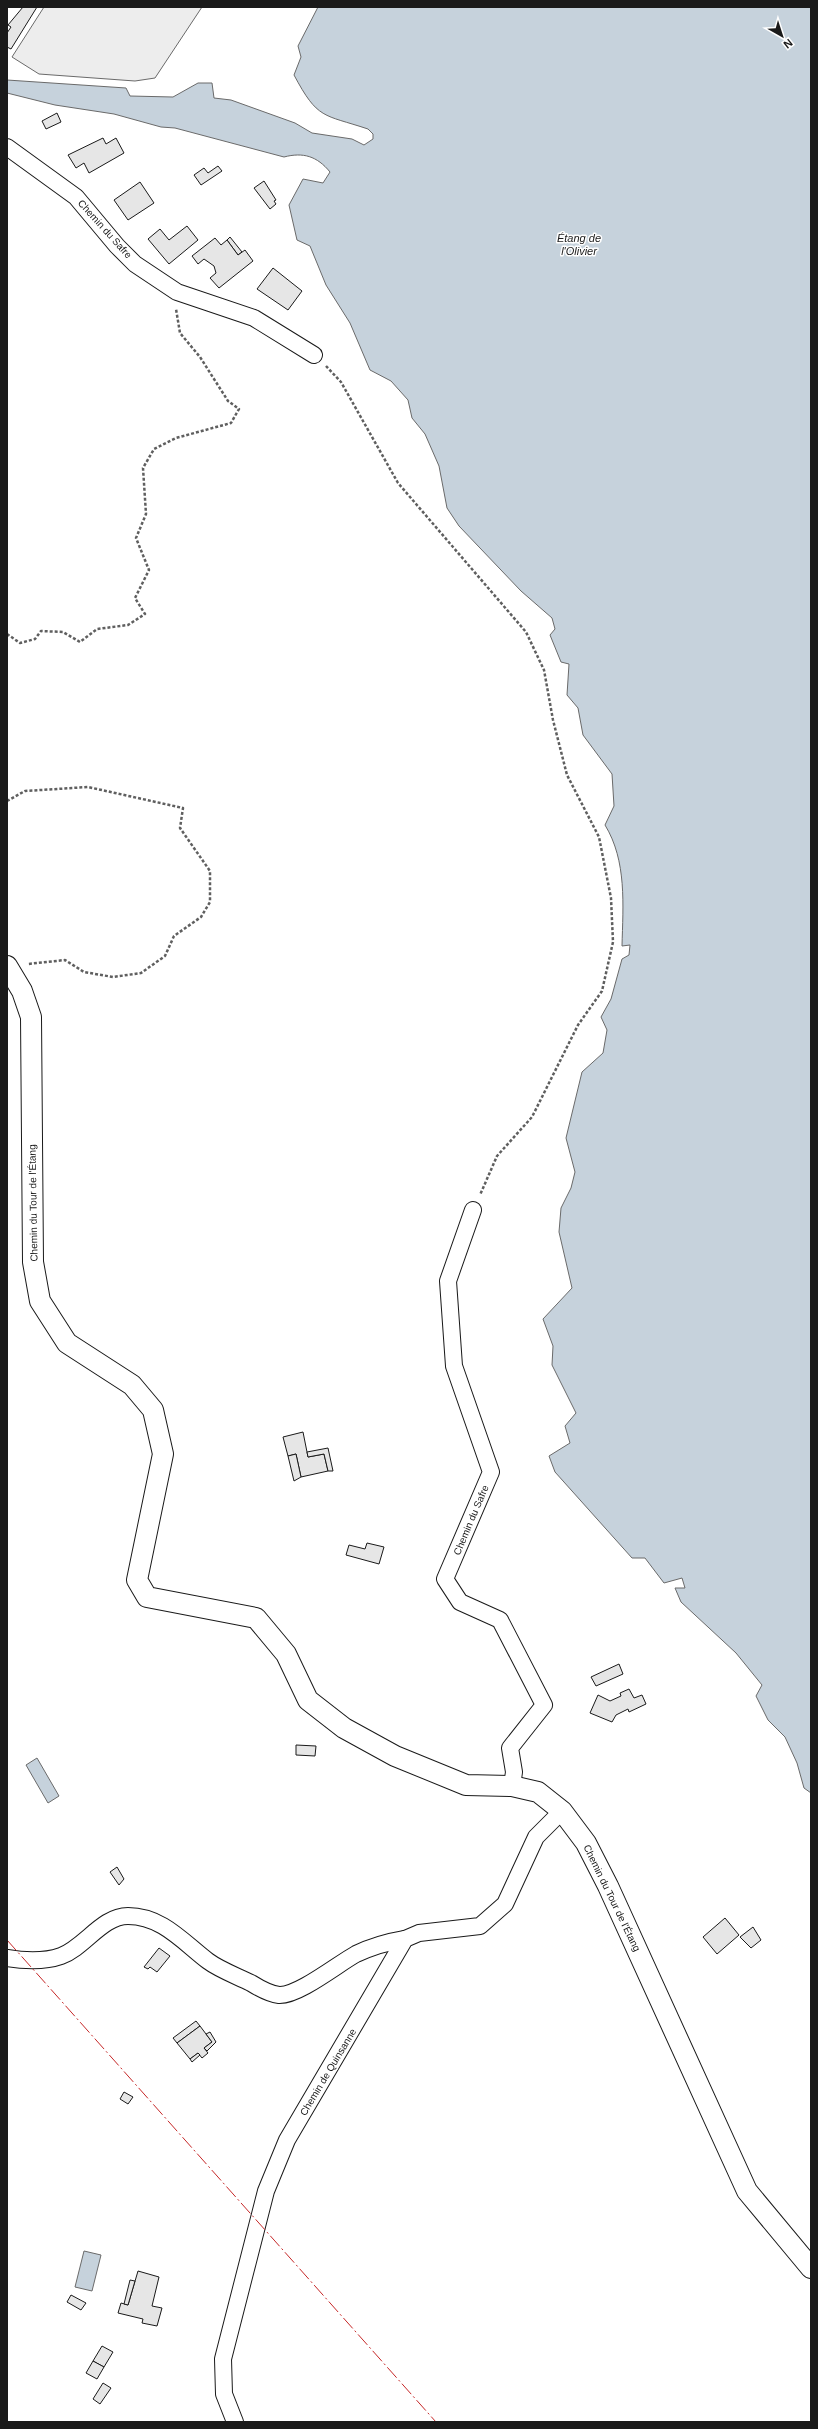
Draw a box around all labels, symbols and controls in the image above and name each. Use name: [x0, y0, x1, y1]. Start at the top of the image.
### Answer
north arrow: [762, 16, 802, 56]
text: N: [781, 37, 795, 51]
street label: Chemin du Safre: [76, 197, 134, 261]
water label: Étang de l'Olivier: [557, 232, 601, 257]
street label: Chemin du Tour de l'Étang: [25, 1144, 40, 1262]
street label: Chemin du Safre: [451, 1483, 491, 1557]
street label: Chemin du Tour de l'Étang: [581, 1842, 644, 1953]
street label: Chemin de Quinsanne: [298, 2026, 359, 2117]

